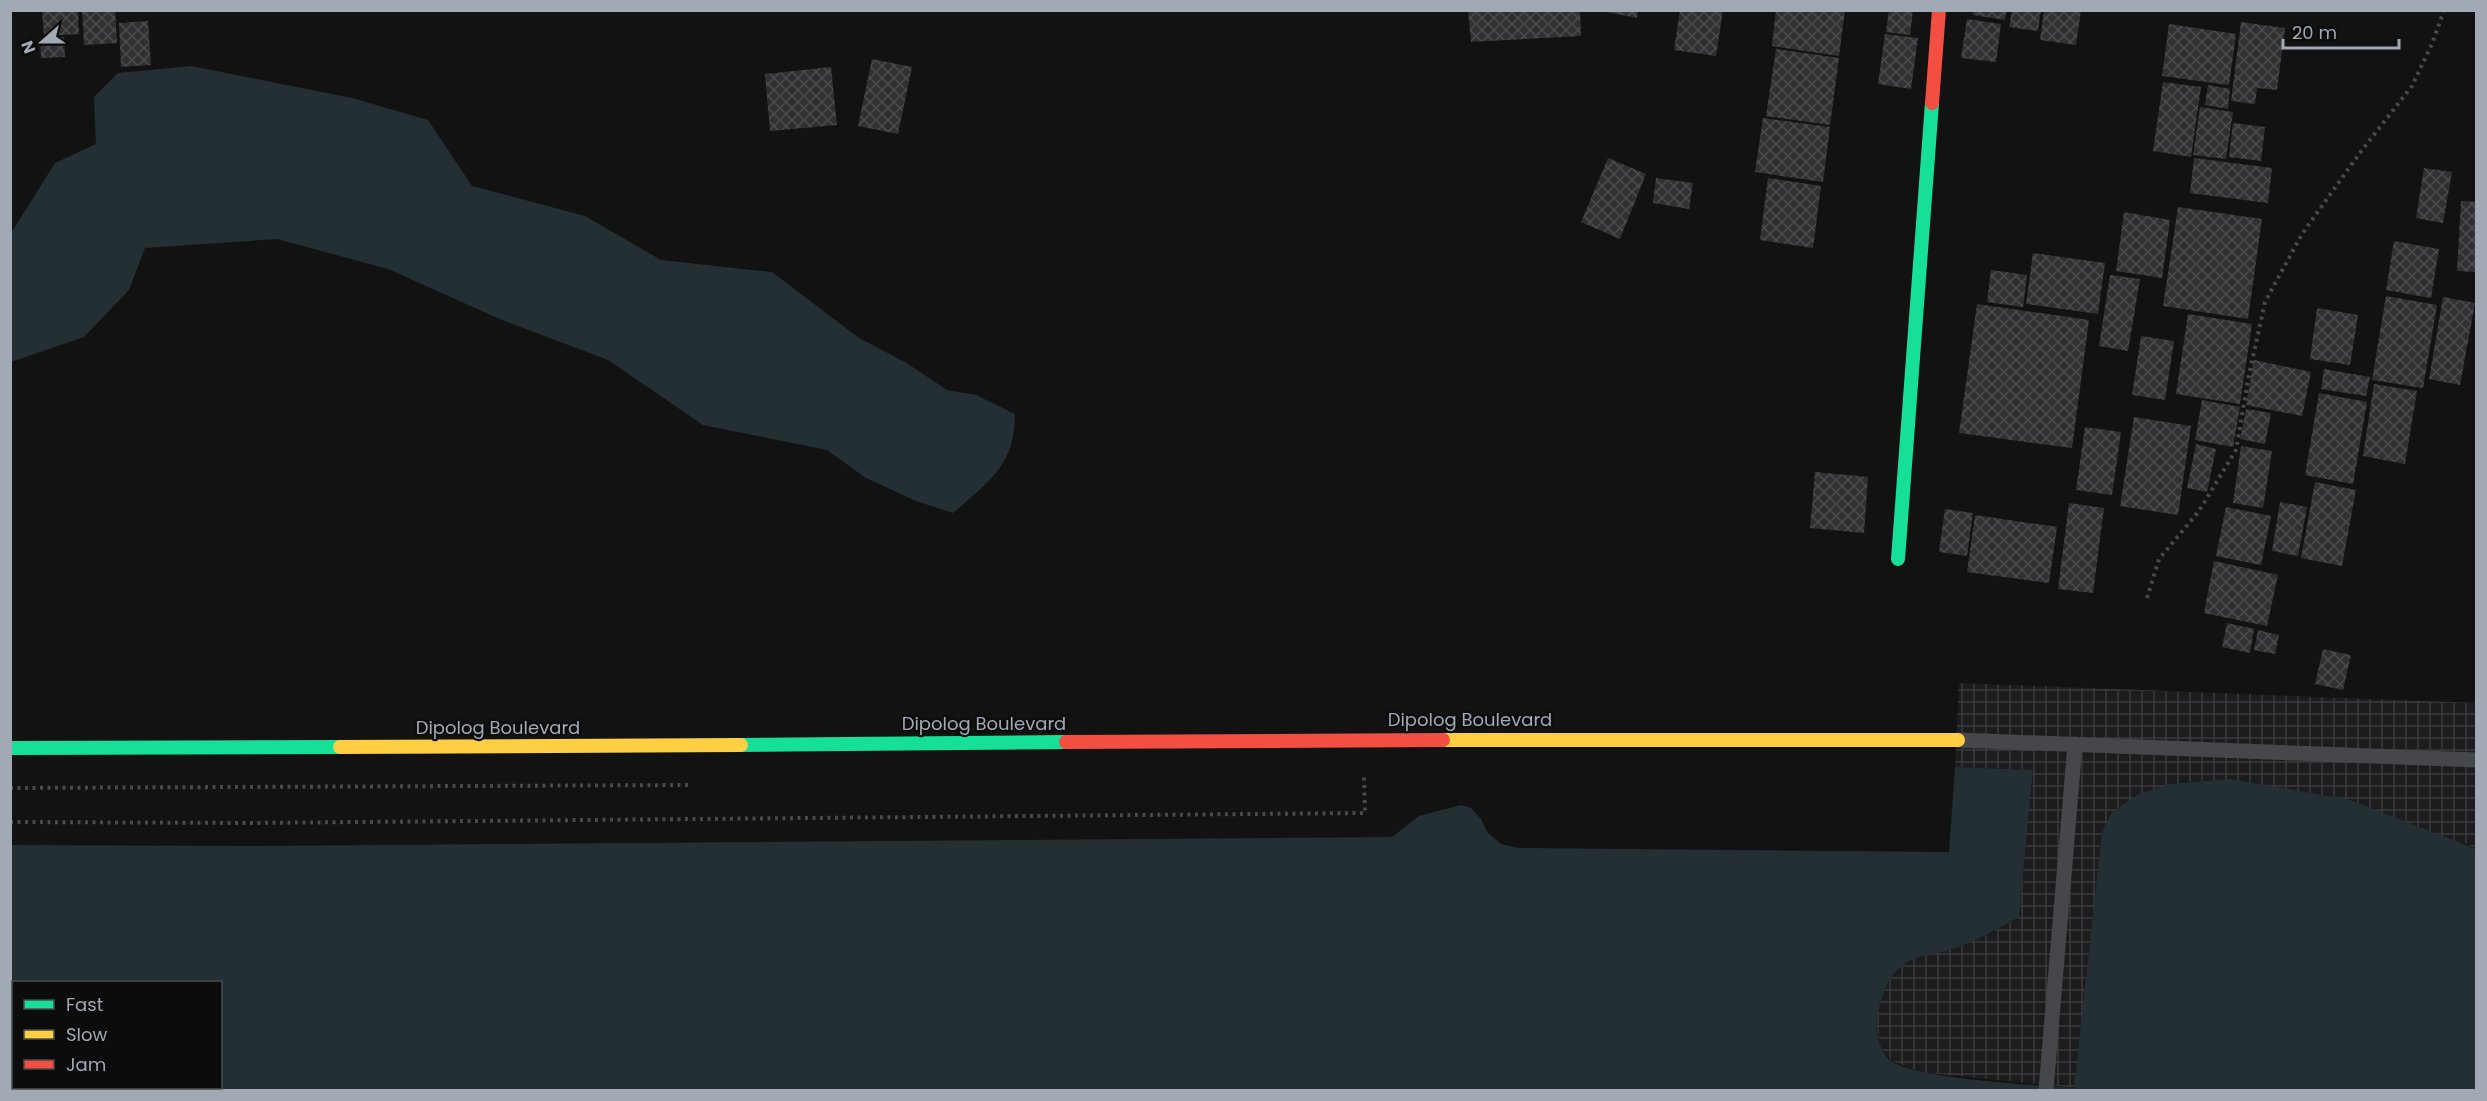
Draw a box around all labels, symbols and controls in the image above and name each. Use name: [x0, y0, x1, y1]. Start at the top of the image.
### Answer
north arrow: [12, 12, 72, 72]
scale bar: [2283, 12, 2398, 50]
text: 20 m: [2292, 20, 2337, 45]
text: N: [16, 37, 41, 57]
street label: Dipolog Boulevard: [1388, 707, 1552, 732]
street label: Dipolog Boulevard: [902, 711, 1066, 736]
street label: Dipolog Boulevard: [416, 715, 580, 740]
legend: [12, 981, 222, 1089]
text: Fast: [66, 992, 103, 1017]
text: Slow: [66, 1022, 108, 1047]
text: Jam: [66, 1052, 106, 1077]

